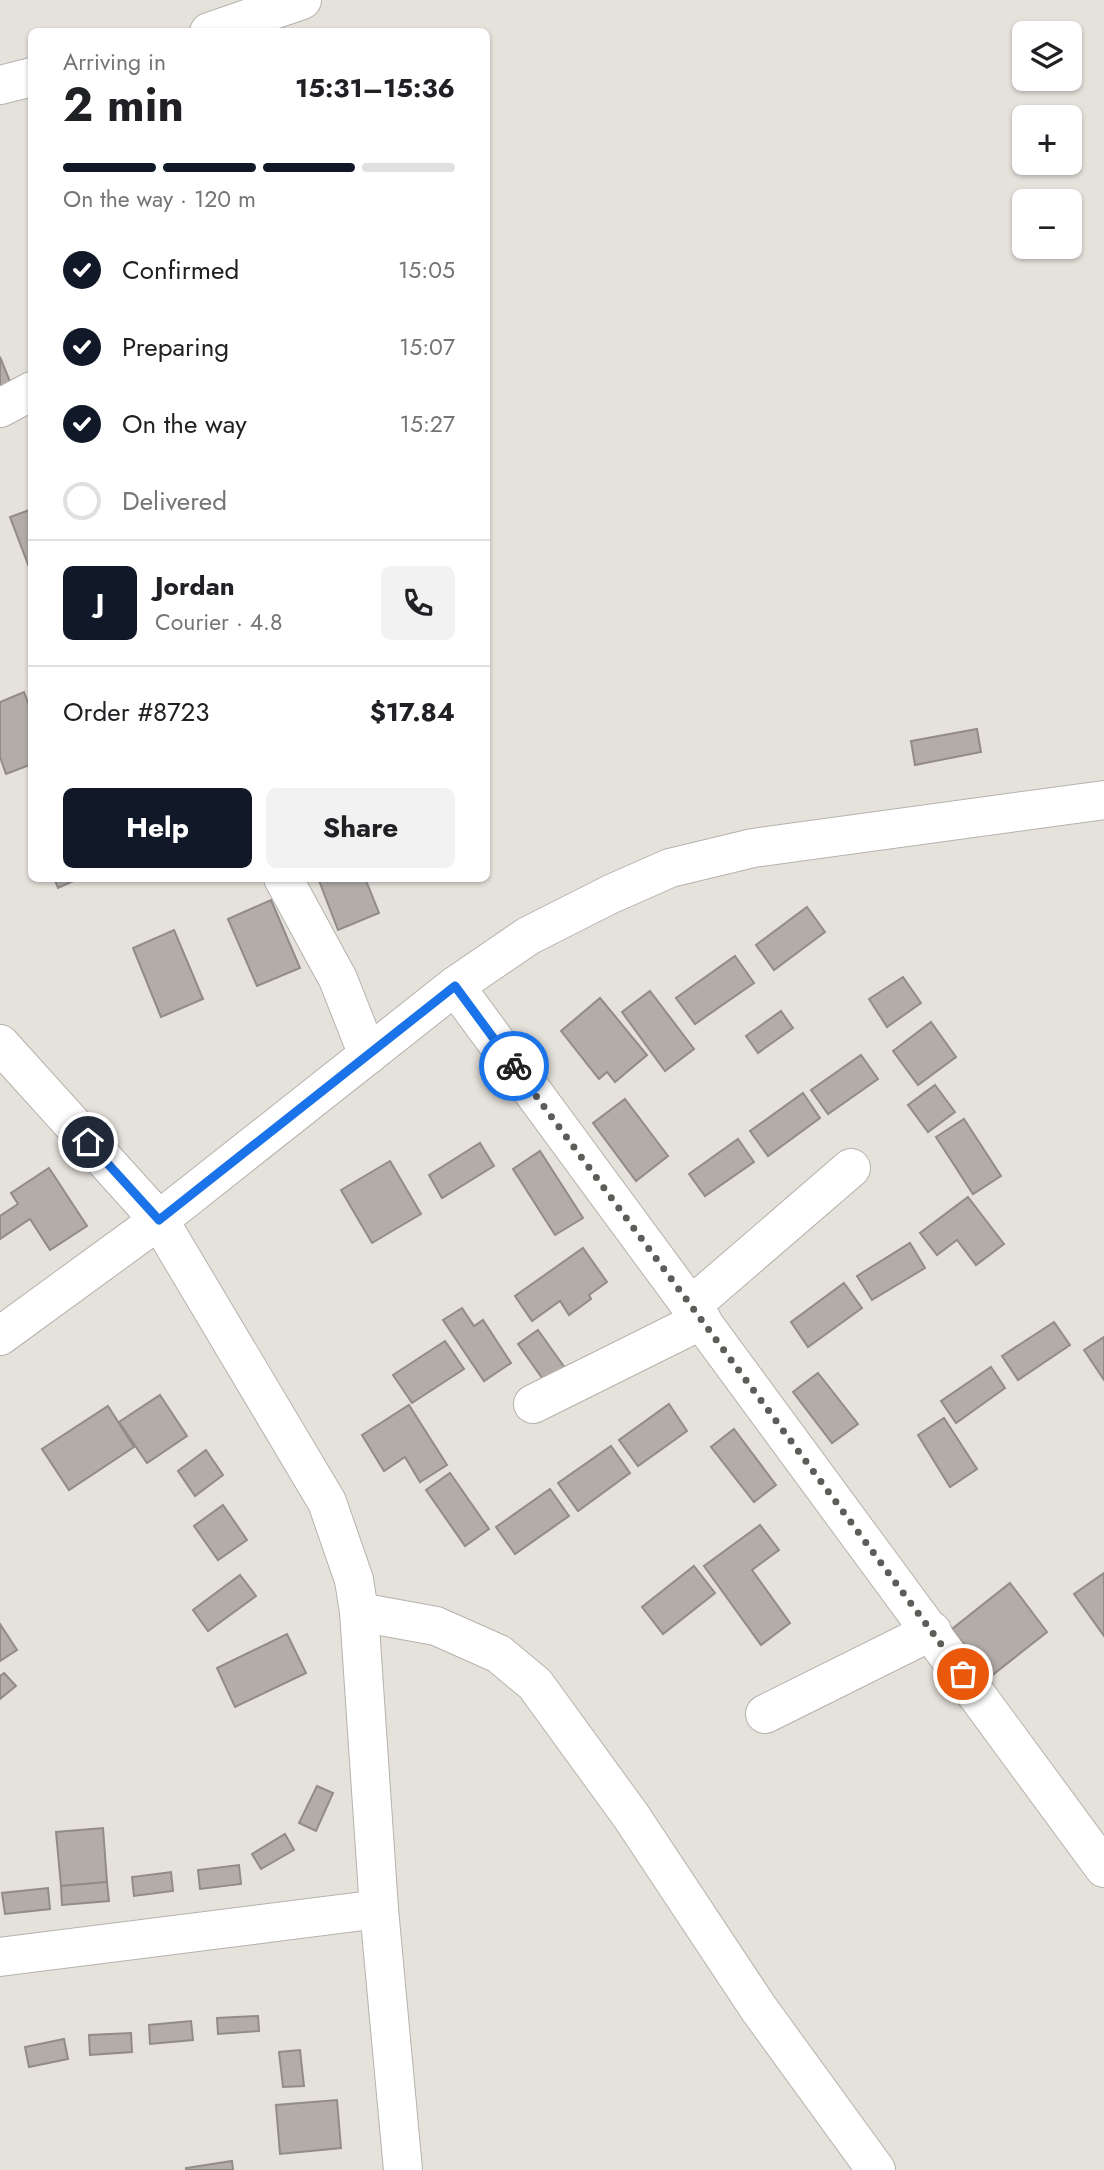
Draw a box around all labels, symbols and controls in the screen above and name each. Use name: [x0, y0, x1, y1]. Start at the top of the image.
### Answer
map controls: [1012, 21, 1082, 259]
button: layers: [1012, 21, 1082, 91]
text: Arriving in: [63, 45, 166, 79]
text: 15:31–15:36: [295, 69, 455, 107]
text: 2 min: [63, 72, 184, 138]
button: +: [1012, 105, 1082, 175]
text: On the way · 120 m: [63, 182, 256, 216]
button: −: [1012, 189, 1082, 259]
icon: check: [63, 251, 101, 289]
text: Confirmed: [122, 251, 239, 289]
text: 15:05: [398, 253, 455, 287]
icon: check: [63, 328, 101, 366]
text: Preparing: [122, 328, 229, 366]
text: 15:07: [399, 330, 455, 364]
icon: check: [63, 405, 101, 443]
text: On the way: [122, 405, 247, 443]
text: 15:27: [400, 407, 455, 441]
text: Delivered: [122, 482, 227, 520]
button: phone: [381, 566, 455, 640]
text: Jordan: [155, 567, 235, 605]
text: J: [96, 584, 104, 622]
text: Courier · 4.8: [155, 605, 283, 639]
text: Order #8723: [63, 693, 210, 731]
text: $17.84: [370, 693, 455, 731]
button: Help: [63, 788, 252, 868]
button: Share: [266, 788, 455, 868]
courier: [479, 1031, 549, 1101]
icon: bike: [495, 1047, 533, 1085]
pin: [58, 1112, 118, 1172]
icon: home: [69, 1123, 107, 1161]
pin: [933, 1644, 993, 1704]
icon: bag: [944, 1655, 982, 1693]

